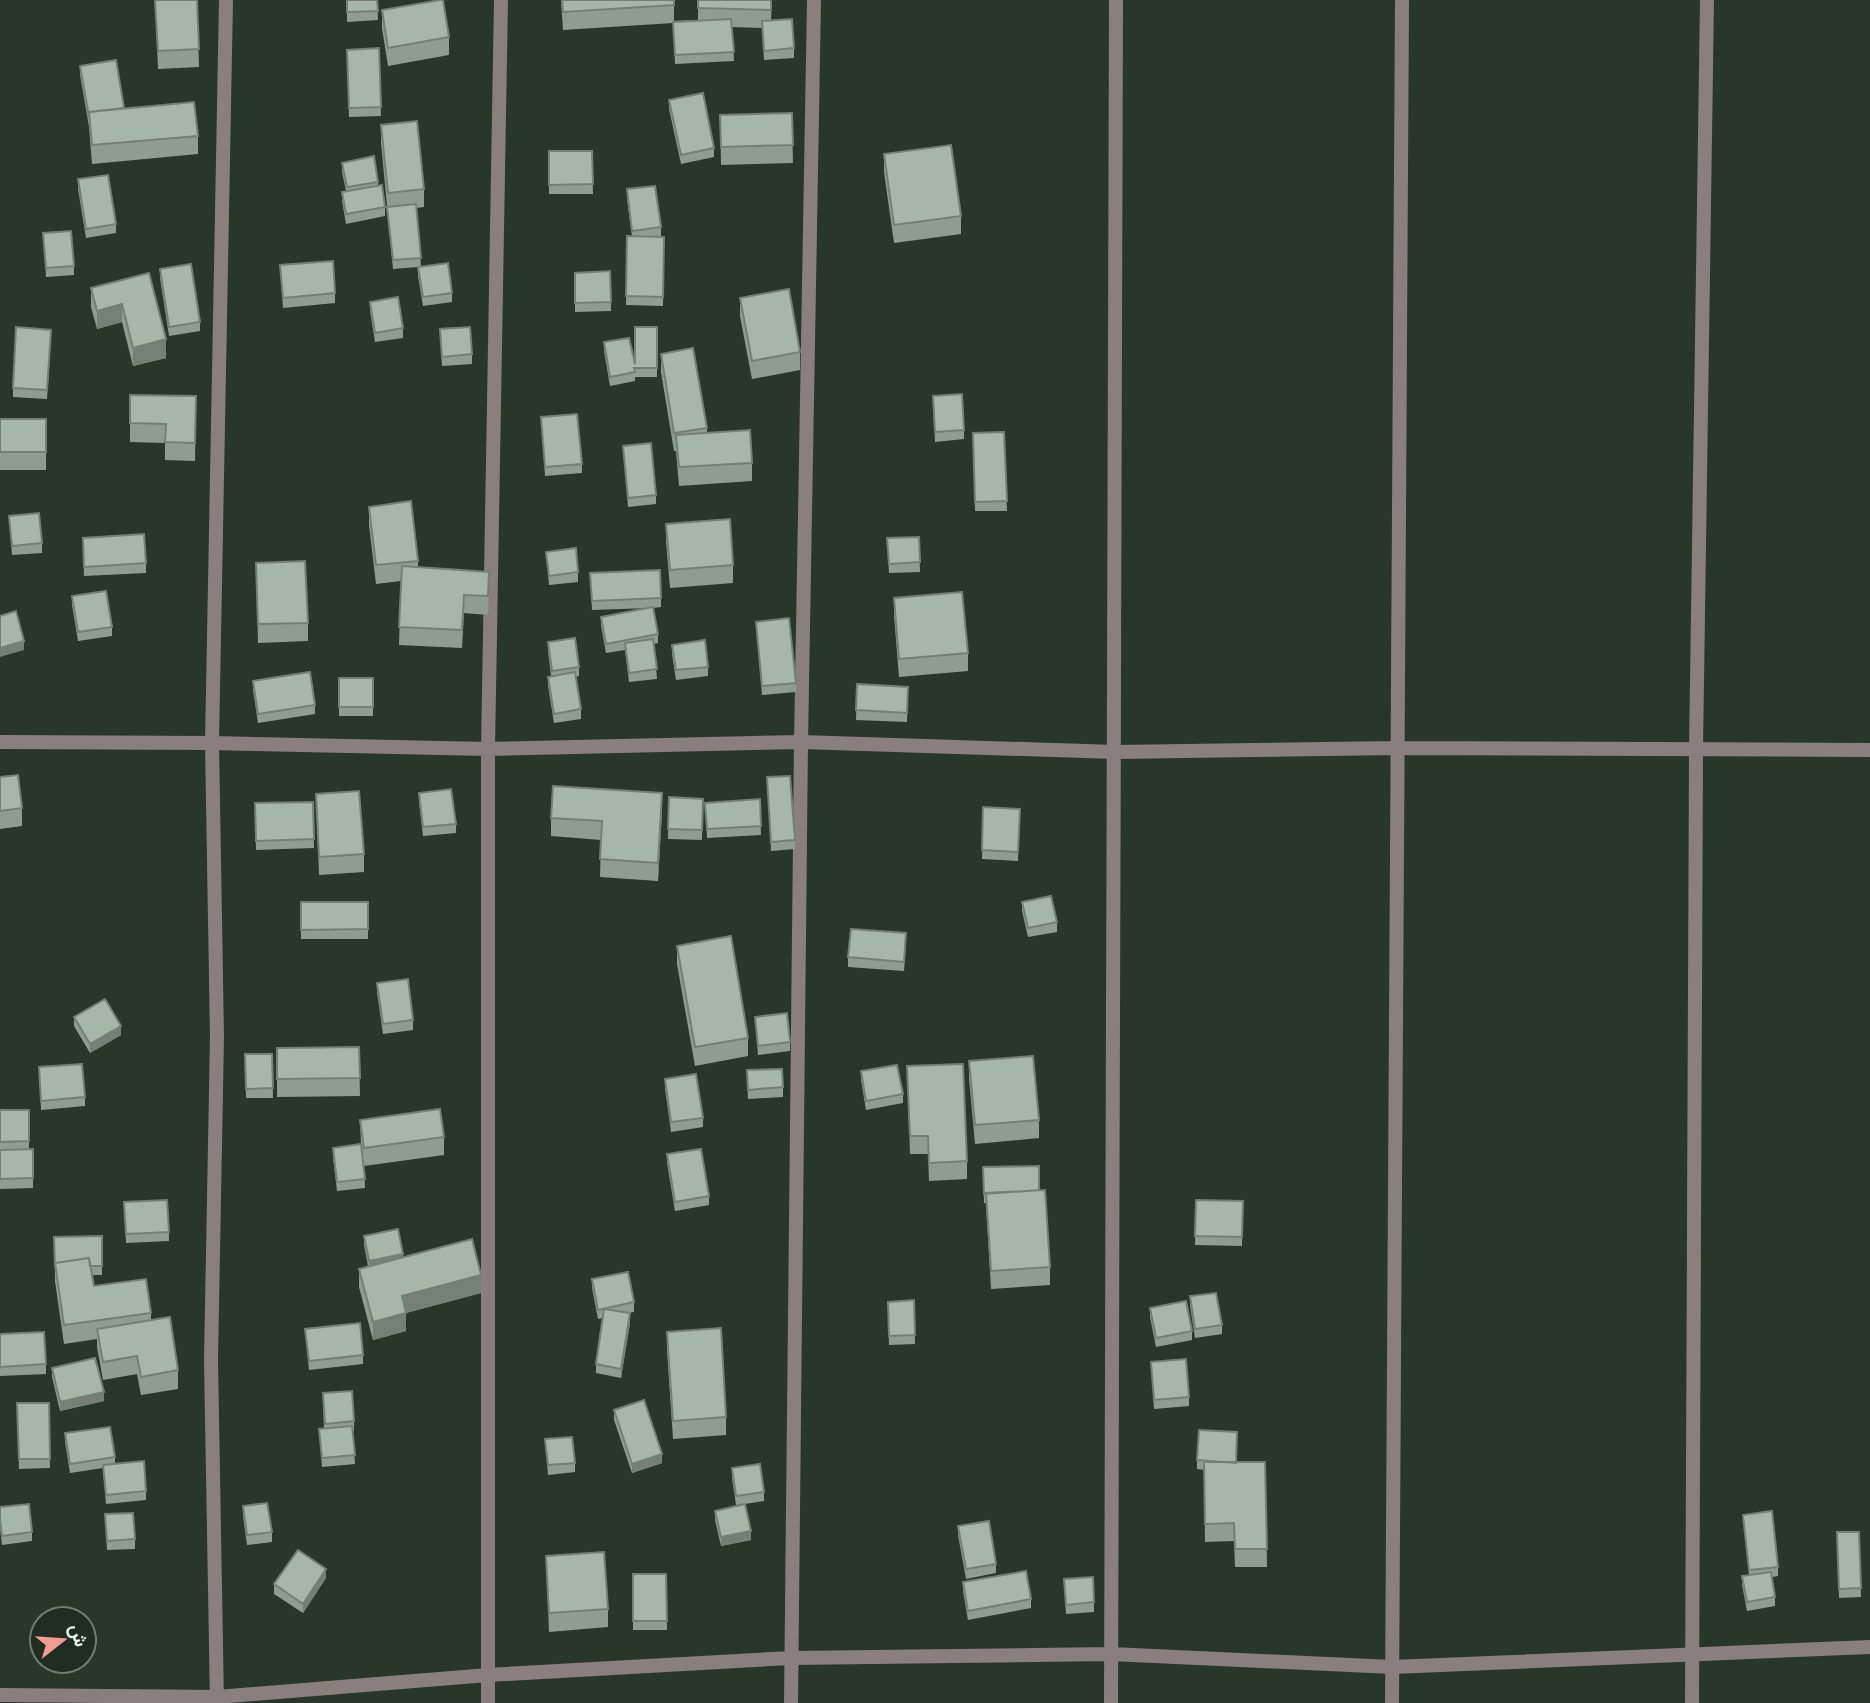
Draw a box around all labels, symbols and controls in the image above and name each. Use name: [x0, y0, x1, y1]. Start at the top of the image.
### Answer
north arrow: [28, 1605, 98, 1675]
text: ش: [60, 1621, 94, 1651]

